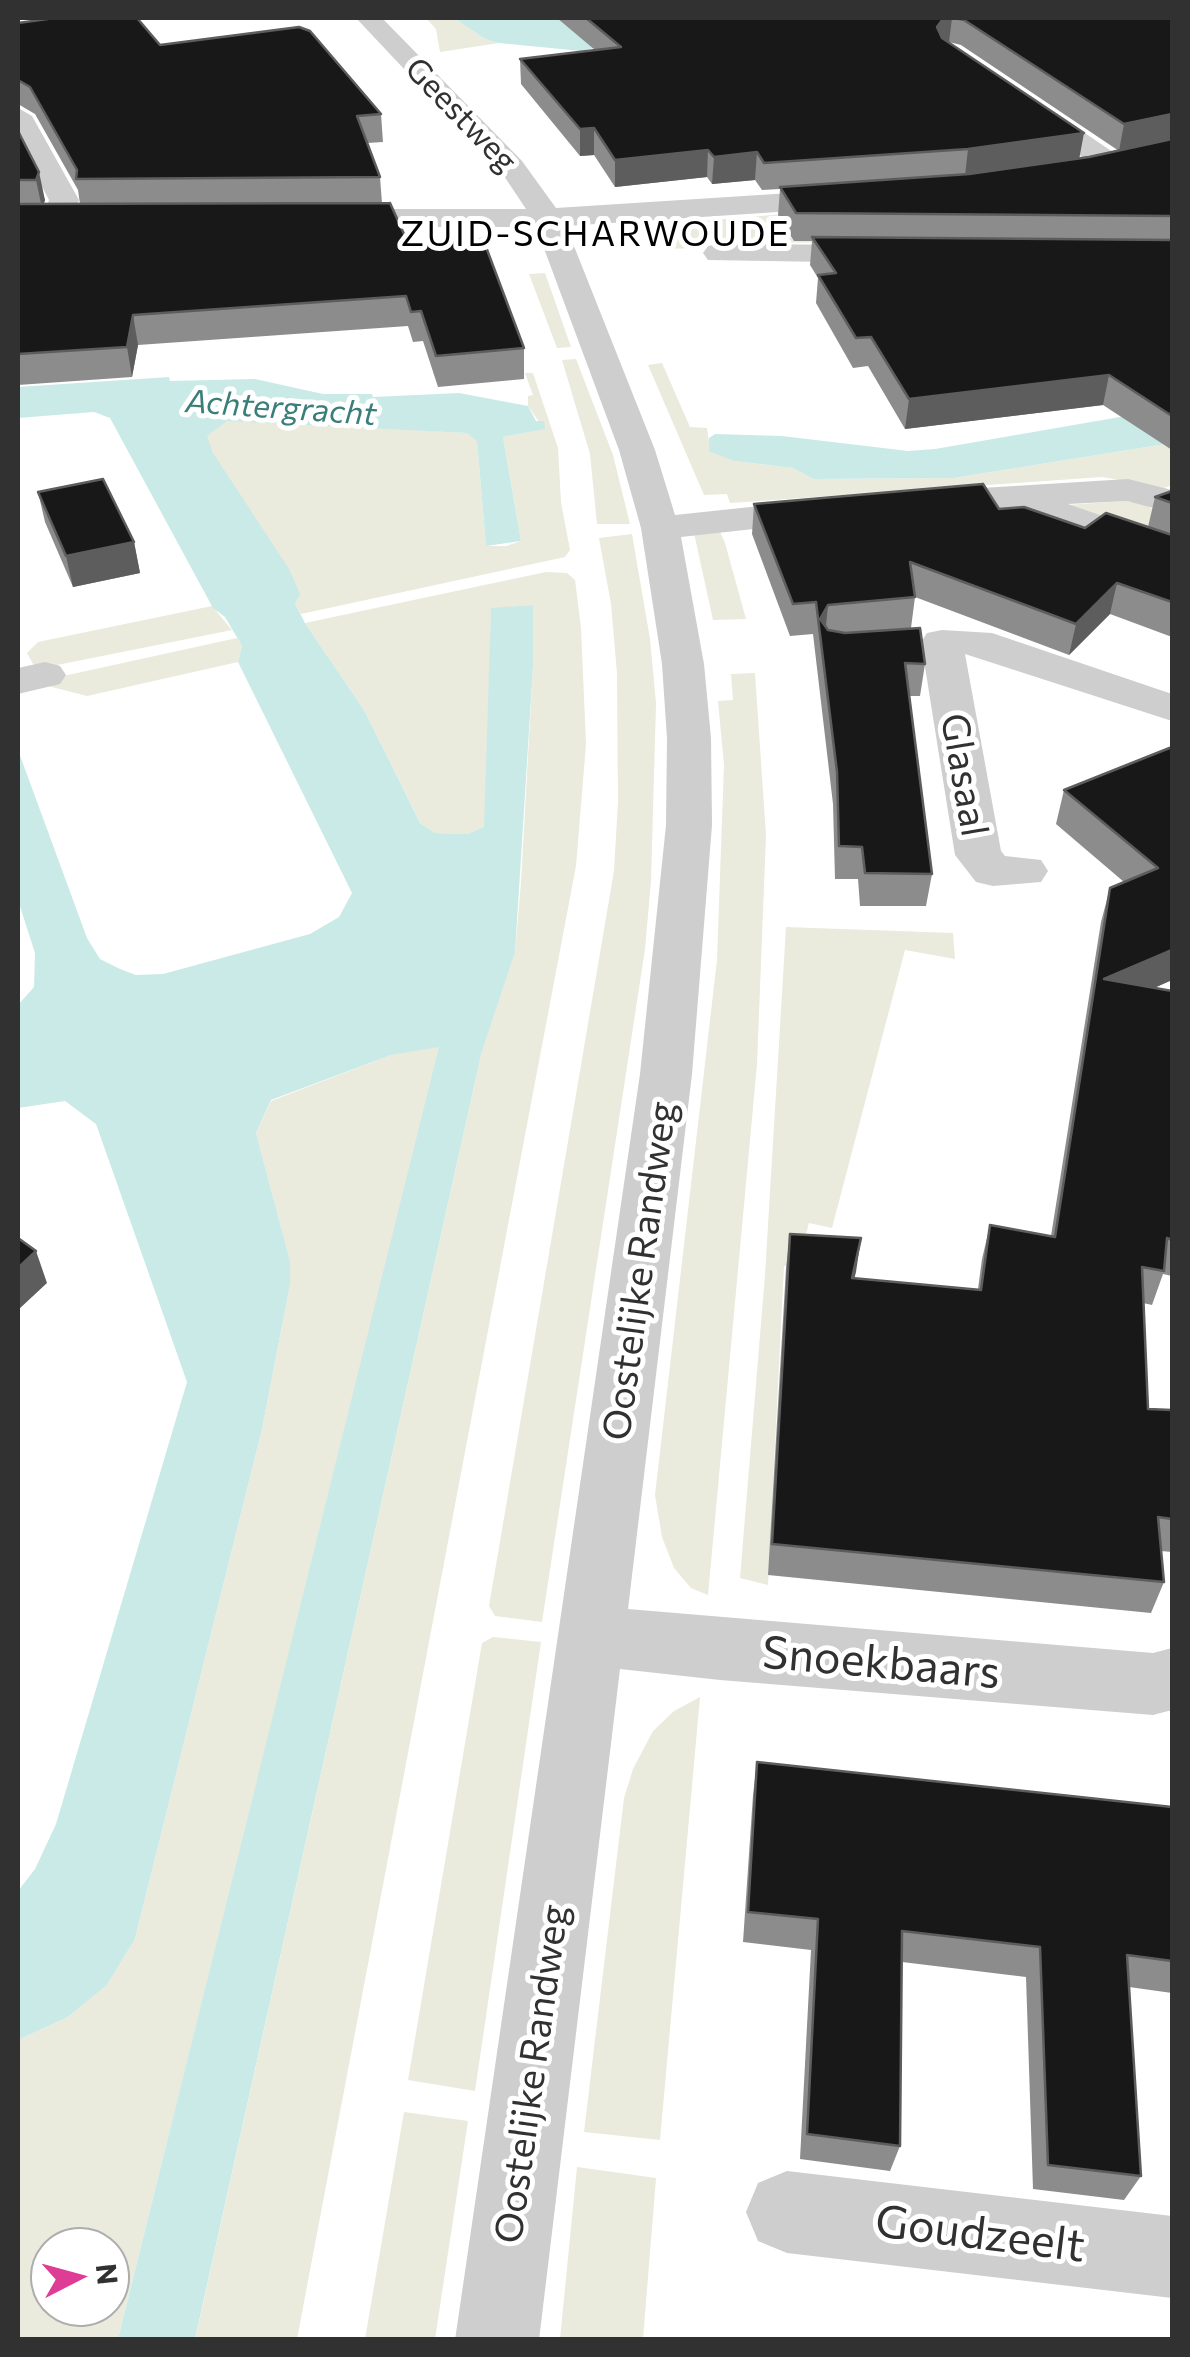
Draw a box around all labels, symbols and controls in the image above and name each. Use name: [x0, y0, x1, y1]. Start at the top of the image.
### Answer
street label: Geestweg: [397, 50, 525, 180]
district label: ZUID-SCHARWOUDE: [401, 213, 791, 255]
water label: Achtergracht: [184, 382, 378, 434]
street label: Glasaal: [931, 710, 997, 840]
street label: Oostelijke Randweg: [594, 1099, 686, 1443]
street label: Snoekbaars: [760, 1626, 1002, 1700]
street label: Oostelijke Randweg: [486, 1902, 578, 2246]
street label: Goudzeelt: [872, 2194, 1088, 2274]
north arrow: [30, 2227, 130, 2327]
text: N: [90, 2262, 126, 2286]

